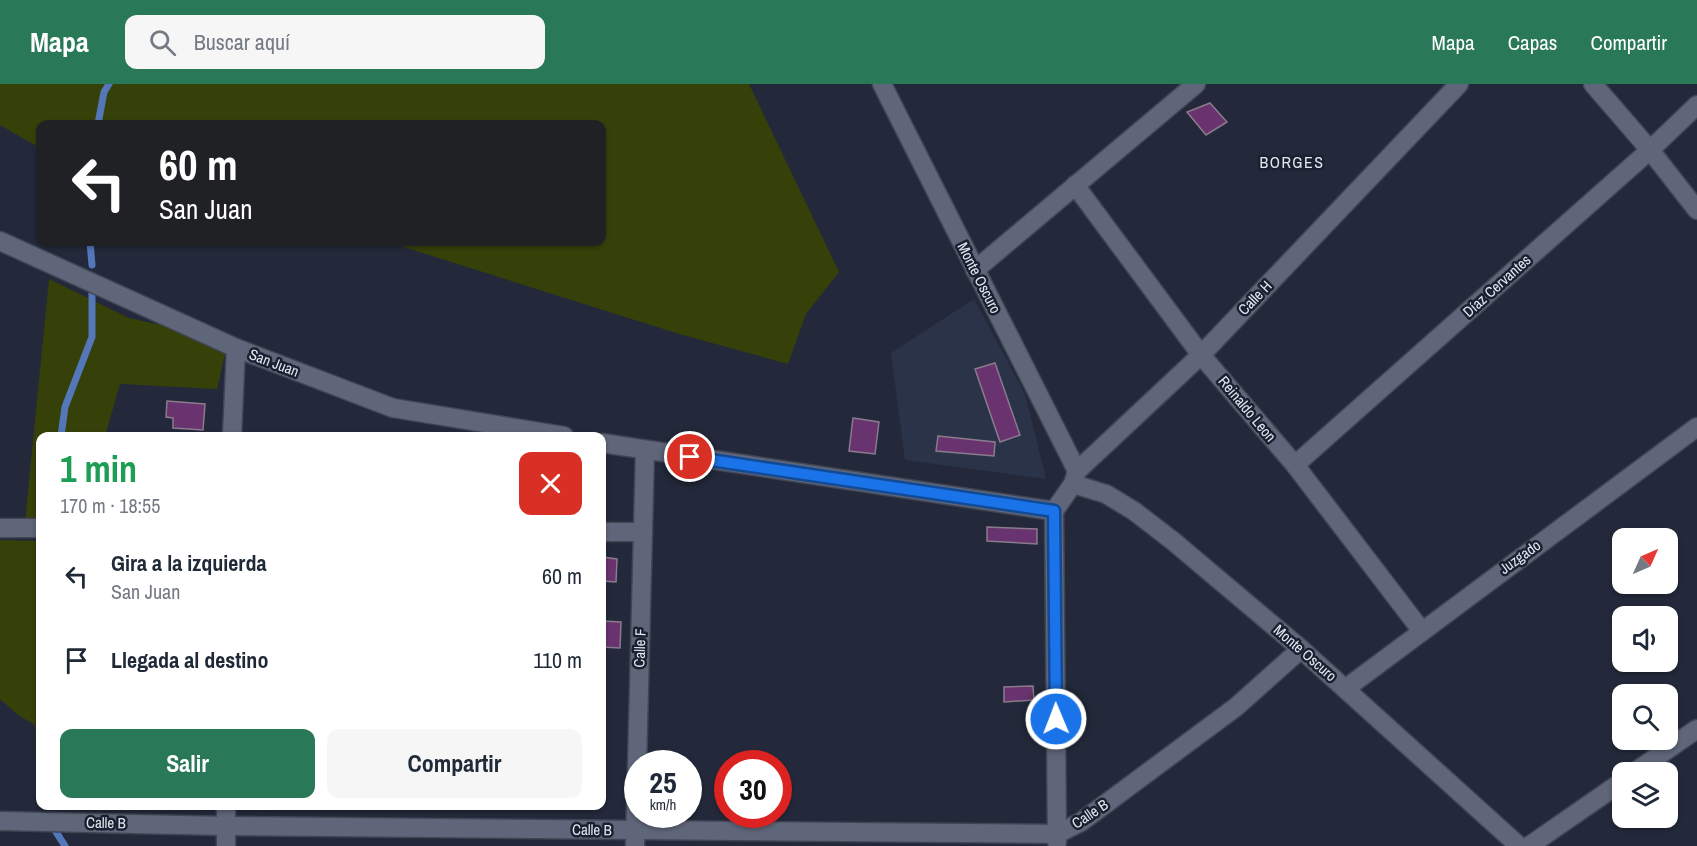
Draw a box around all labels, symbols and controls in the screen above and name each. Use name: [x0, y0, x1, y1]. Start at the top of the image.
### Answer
search box: [125, 15, 545, 69]
text: Mapa: [30, 23, 89, 61]
icon: search: [146, 26, 179, 59]
text: Buscar aquí: [194, 27, 290, 57]
text: Mapa: [1432, 28, 1475, 57]
text: Capas: [1508, 28, 1557, 57]
text: Compartir: [1590, 28, 1667, 57]
text: 60 m: [159, 137, 238, 193]
icon: left: [60, 144, 138, 222]
district label: BORGES: [1259, 151, 1325, 173]
text: San Juan: [159, 191, 253, 227]
street label: Monte Oscuro: [953, 239, 1006, 317]
street label: Díaz Cervantes: [1458, 249, 1535, 322]
street label: Calle H: [1233, 276, 1276, 319]
street label: San Juan: [246, 343, 302, 382]
street label: Reinaldo Leon: [1214, 371, 1281, 446]
pin: [664, 431, 715, 482]
icon: arrive: [673, 440, 706, 473]
text: 1 min: [60, 445, 137, 493]
button: close: [519, 452, 582, 515]
text: 170 m · 18:55: [60, 492, 160, 519]
north arrow: [1612, 528, 1678, 594]
map controls: [1612, 528, 1678, 828]
street label: Juzgado: [1495, 534, 1545, 579]
text: Gira a la izquierda: [111, 548, 266, 578]
icon: left: [60, 560, 93, 593]
text: 60 m: [542, 561, 582, 591]
text: San Juan: [111, 578, 180, 605]
button: sound: [1612, 606, 1678, 672]
street label: Monte Oscuro: [1269, 619, 1341, 686]
street label: Calle F: [628, 628, 651, 668]
icon: arrive: [60, 644, 93, 677]
text: Llegada al destino: [111, 645, 268, 675]
text: 110 m: [533, 645, 582, 675]
button: search: [1612, 684, 1678, 750]
position arrow: [1024, 687, 1088, 751]
button: Salir: [60, 729, 315, 798]
button: Compartir: [327, 729, 582, 798]
speed limit sign: 30: [714, 750, 792, 828]
text: 25: [649, 762, 677, 802]
button: layers: [1612, 762, 1678, 828]
text: km/h: [650, 794, 676, 815]
street label: Calle B: [1067, 794, 1112, 833]
street label: Calle B: [86, 812, 126, 833]
street label: Calle B: [572, 819, 612, 840]

